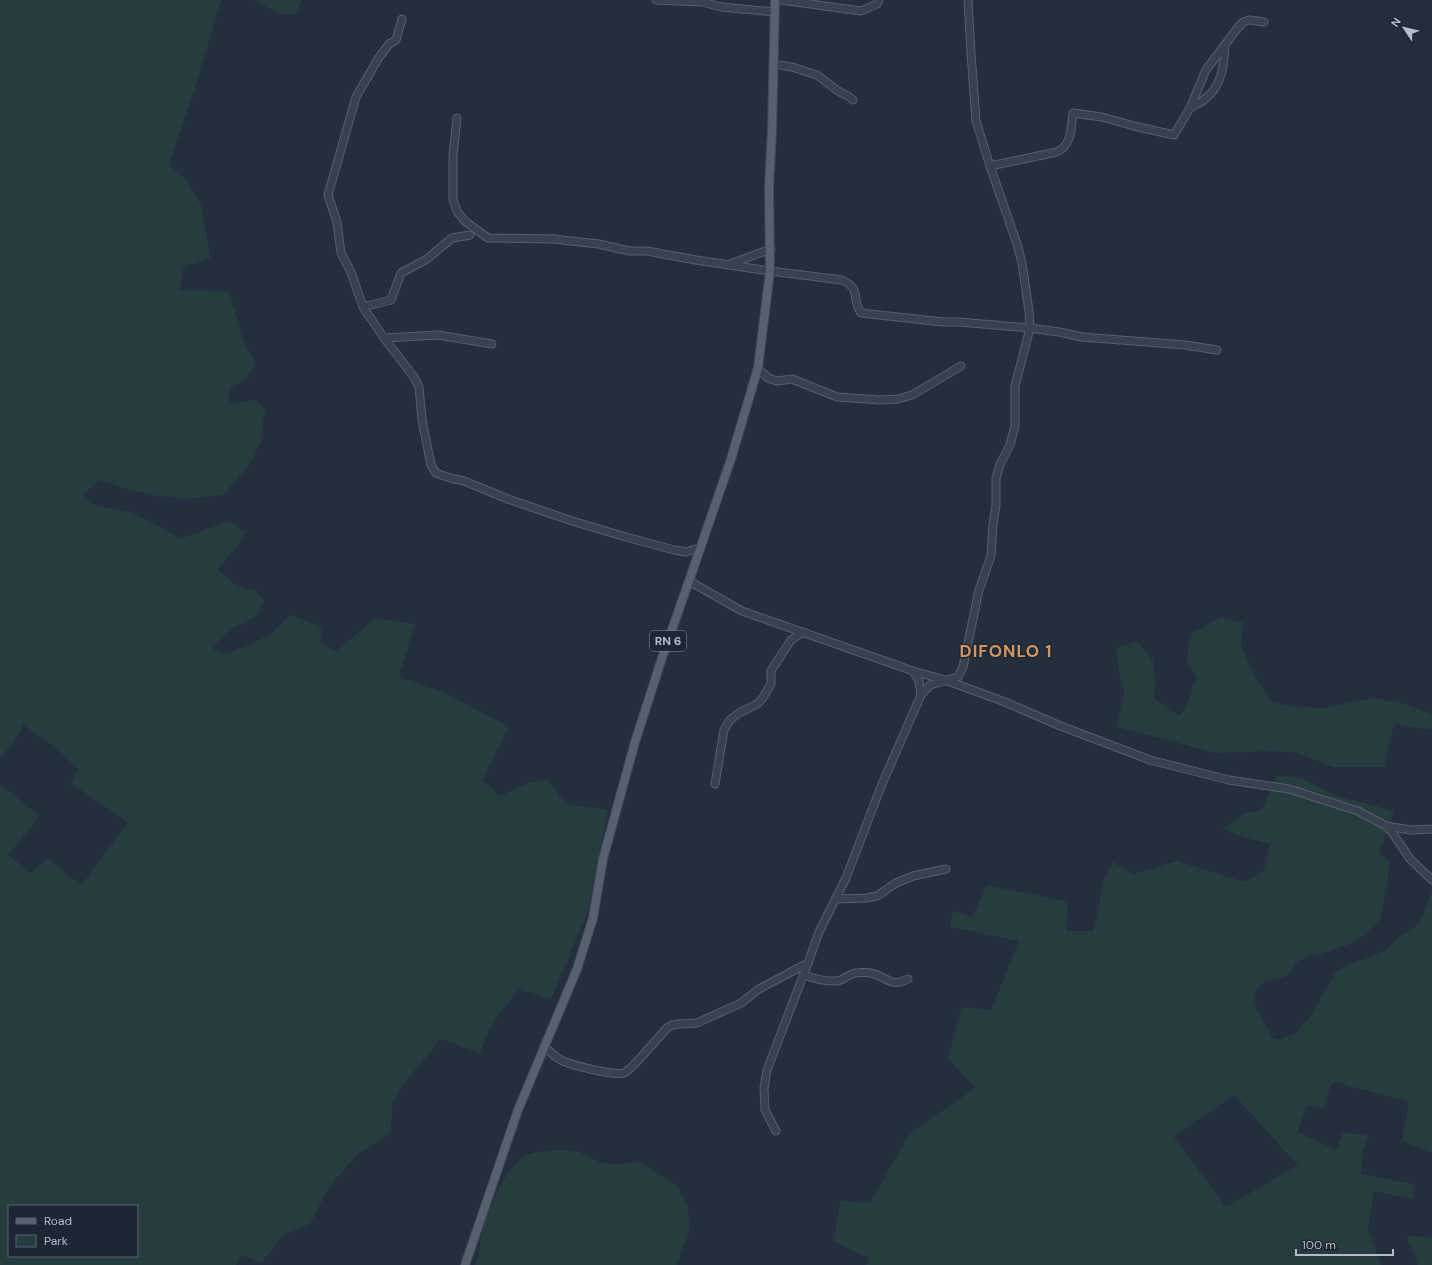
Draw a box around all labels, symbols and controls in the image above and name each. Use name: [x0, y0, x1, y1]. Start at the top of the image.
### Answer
north arrow: [1384, 8, 1424, 48]
text: N: [1388, 15, 1404, 30]
road number: RN 6: [650, 631, 686, 651]
district label: DIFONLO 1: [960, 640, 1052, 662]
legend: [8, 1205, 138, 1257]
text: Road: [44, 1213, 72, 1229]
scale bar: [1296, 1231, 1393, 1257]
text: Park: [44, 1233, 68, 1249]
text: 100 m: [1302, 1237, 1336, 1253]

